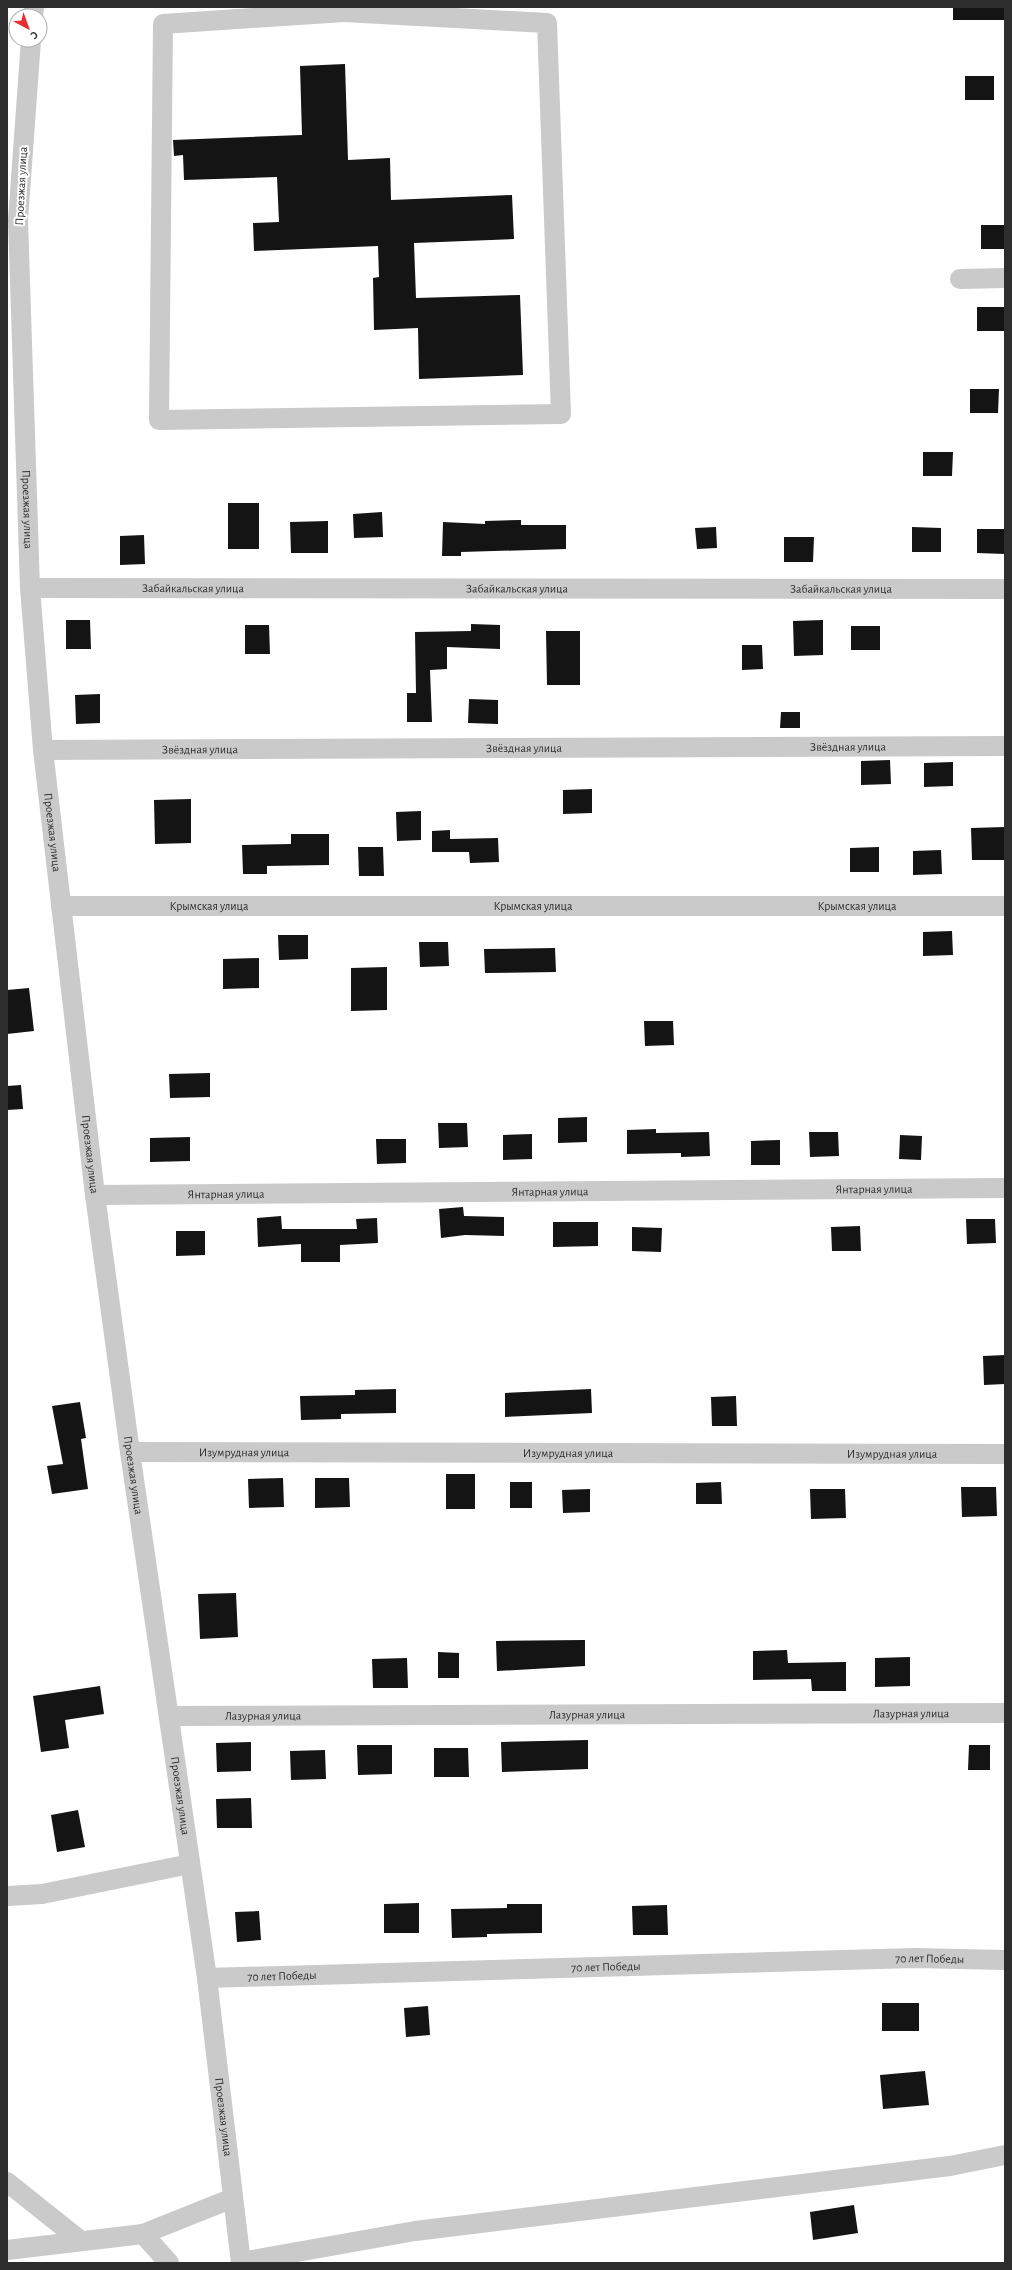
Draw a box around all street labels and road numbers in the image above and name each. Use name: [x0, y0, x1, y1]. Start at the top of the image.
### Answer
street label: Проезжая улица: [13, 146, 30, 226]
street label: Проезжая улица: [20, 470, 35, 550]
street label: Забайкальская улица: [142, 582, 245, 595]
street label: Забайкальская улица: [466, 582, 569, 596]
street label: Забайкальская улица: [790, 583, 893, 596]
street label: Звёздная улица: [810, 740, 887, 754]
street label: Звёздная улица: [486, 742, 563, 755]
street label: Звёздная улица: [162, 743, 239, 756]
street label: Проезжая улица: [42, 792, 63, 873]
street label: Крымская улица: [169, 900, 249, 913]
street label: Крымская улица: [493, 900, 573, 913]
street label: Крымская улица: [817, 900, 897, 913]
street label: Проезжая улица: [80, 1114, 101, 1195]
street label: Янтарная улица: [836, 1183, 913, 1196]
street label: Янтарная улица: [512, 1185, 589, 1198]
street label: Янтарная улица: [188, 1188, 265, 1201]
street label: Проезжая улица: [122, 1435, 145, 1516]
street label: Изумрудная улица: [199, 1446, 290, 1459]
street label: Изумрудная улица: [523, 1447, 614, 1460]
street label: Изумрудная улица: [847, 1448, 938, 1461]
street label: Лазурная улица: [873, 1707, 950, 1720]
street label: Лазурная улица: [549, 1708, 626, 1722]
street label: Лазурная улица: [225, 1710, 302, 1723]
street label: Проезжая улица: [169, 1756, 192, 1836]
street label: 70 лет Победы: [895, 1952, 964, 1965]
street label: 70 лет Победы: [571, 1960, 641, 1974]
street label: 70 лет Победы: [247, 1969, 317, 1983]
street label: Проезжая улица: [213, 2077, 234, 2157]

